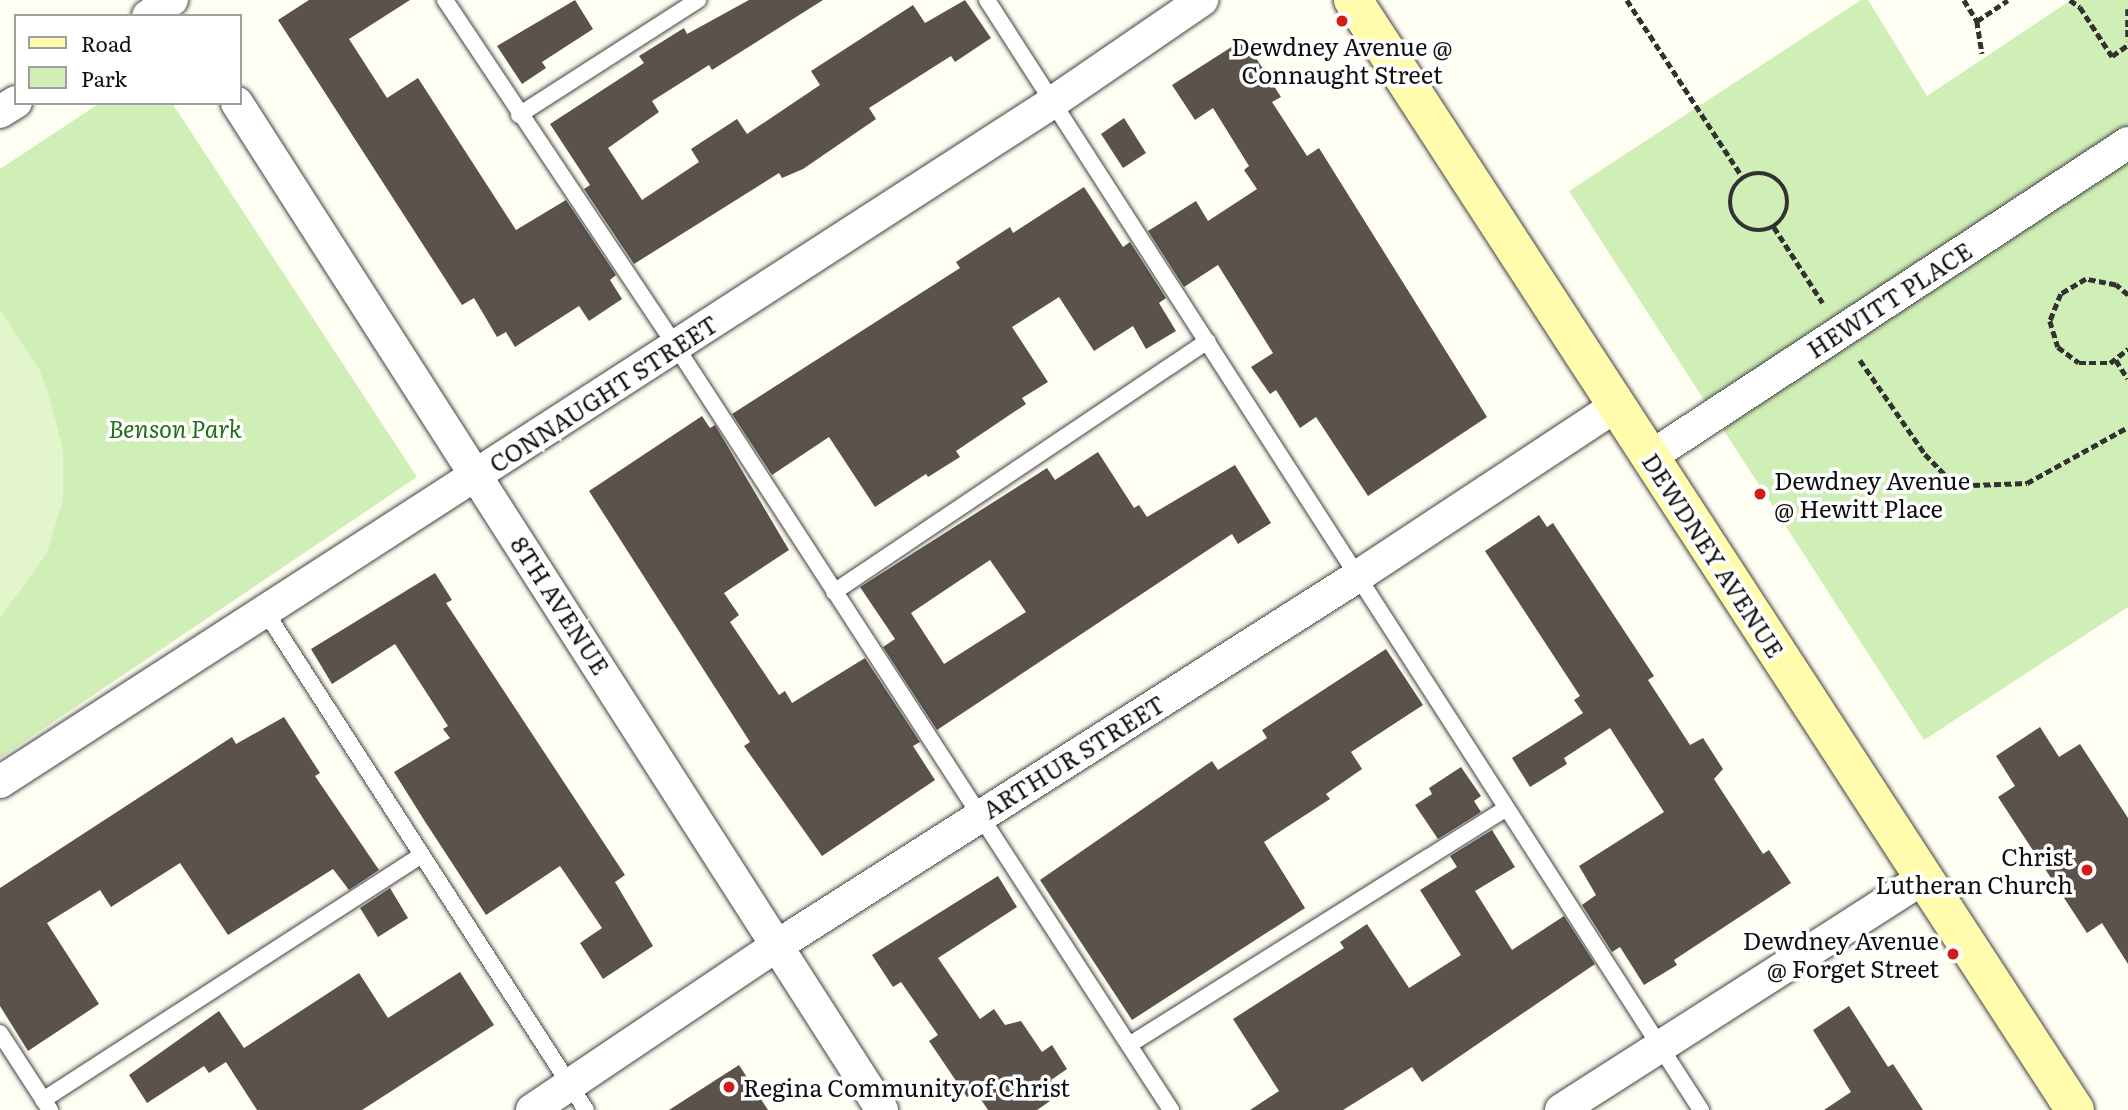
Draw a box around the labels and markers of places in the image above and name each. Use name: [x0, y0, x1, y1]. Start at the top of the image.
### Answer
marker: Dewdney Avenue @ Connaught Street: [1334, 13, 1350, 29]
place label: Dewdney Avenue @ Connaught Street: [1231, 32, 1453, 88]
place label: Dewdney Avenue @ Hewitt Place: [1774, 466, 1970, 522]
marker: Dewdney Avenue @ Hewitt Place: [1752, 486, 1768, 502]
place label: Christ Lutheran Church: [1875, 842, 2073, 898]
marker: Christ Lutheran Church: [2079, 862, 2095, 878]
place label: Dewdney Avenue @ Forget Street: [1743, 926, 1939, 982]
marker: Dewdney Avenue @ Forget Street: [1945, 946, 1961, 962]
place label: Regina Community of Christ: [743, 1073, 1070, 1101]
marker: Regina Community of Christ: [721, 1079, 737, 1095]

